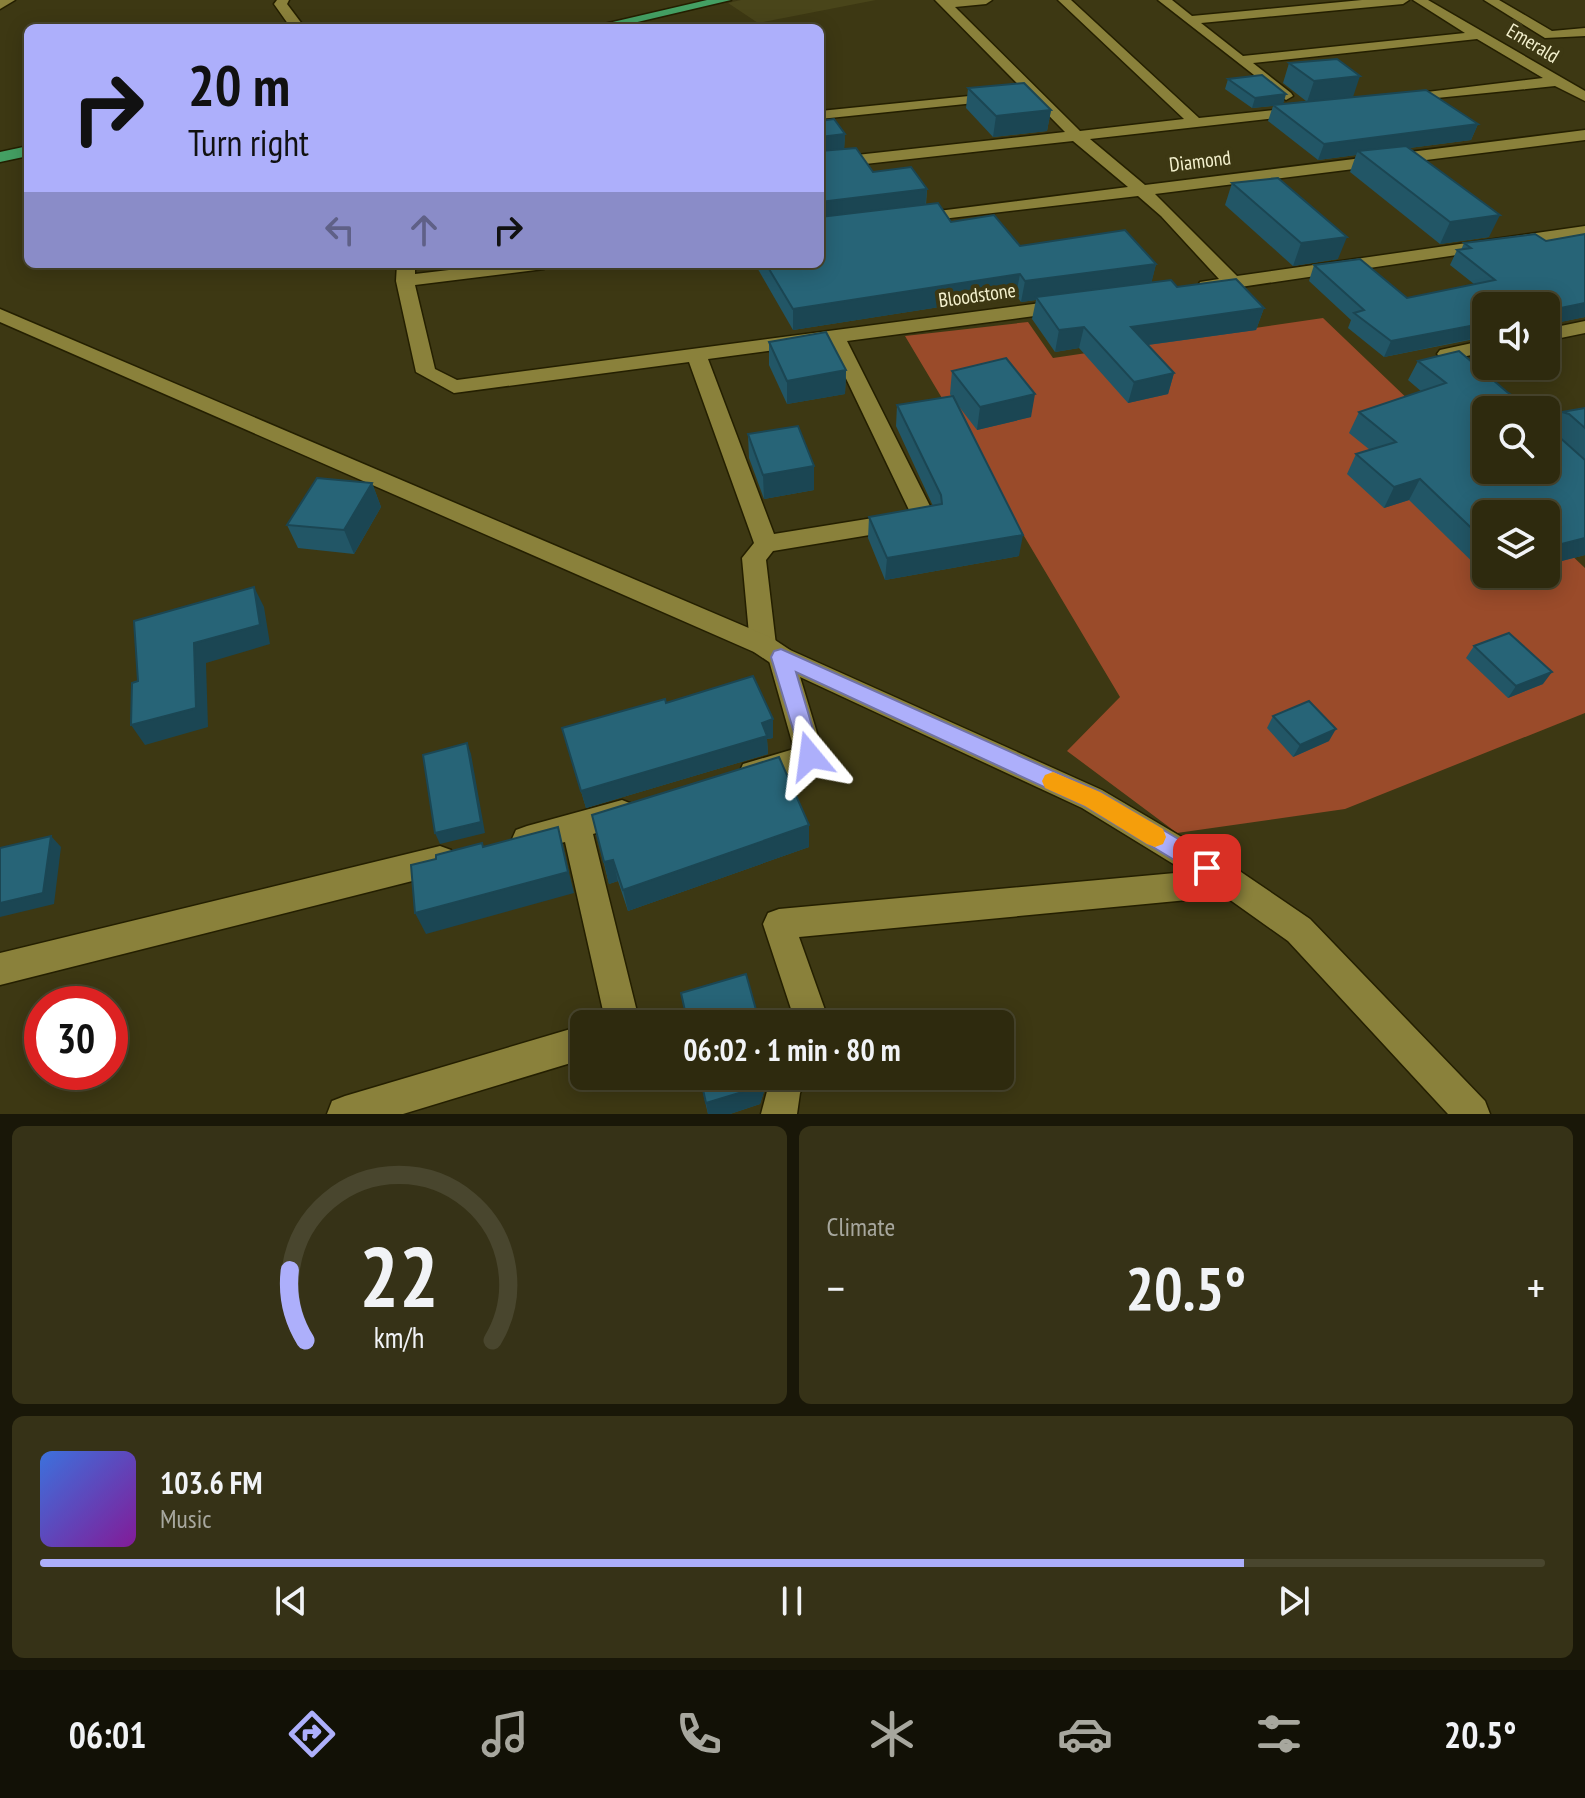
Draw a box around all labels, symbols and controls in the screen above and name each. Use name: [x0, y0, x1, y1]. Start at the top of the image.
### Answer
street label: Emerald: [1502, 17, 1564, 69]
text: 20 m: [188, 49, 290, 121]
icon: right: [56, 56, 160, 160]
text: Turn right: [188, 119, 309, 166]
street label: Diamond: [1168, 144, 1232, 178]
icon: left: [318, 208, 362, 252]
icon: ahead: [402, 208, 446, 252]
icon: right: [486, 208, 530, 252]
street label: Bloodstone: [937, 277, 1017, 313]
map controls: [1472, 292, 1560, 588]
button: sound: [1472, 292, 1560, 380]
button: search: [1472, 396, 1560, 484]
button: layers: [1472, 500, 1560, 588]
position arrow: [768, 714, 852, 798]
pin: [1173, 834, 1241, 902]
icon: arrive: [1185, 846, 1229, 890]
speed limit sign: 30: [24, 986, 128, 1090]
text: 06:02 · 1 min · 80 m: [683, 1030, 901, 1069]
text: Climate: [827, 1210, 895, 1243]
text: 22: [359, 1222, 439, 1330]
text: 20.5°: [1125, 1249, 1246, 1327]
text: −: [827, 1259, 845, 1316]
text: +: [1527, 1259, 1545, 1316]
text: km/h: [374, 1319, 425, 1356]
text: 103.6 FM: [160, 1463, 262, 1502]
text: Music: [160, 1502, 212, 1535]
icon: previous: [269, 1579, 313, 1623]
icon: pause: [770, 1579, 814, 1623]
icon: next: [1272, 1579, 1316, 1623]
icon: directions: [284, 1706, 340, 1762]
icon: music: [477, 1706, 533, 1762]
icon: phone: [671, 1706, 727, 1762]
icon: climate: [864, 1706, 920, 1762]
icon: car: [1057, 1706, 1113, 1762]
icon: filters: [1251, 1706, 1307, 1762]
text: 06:01: [69, 1711, 147, 1758]
text: 20.5°: [1444, 1711, 1516, 1758]

